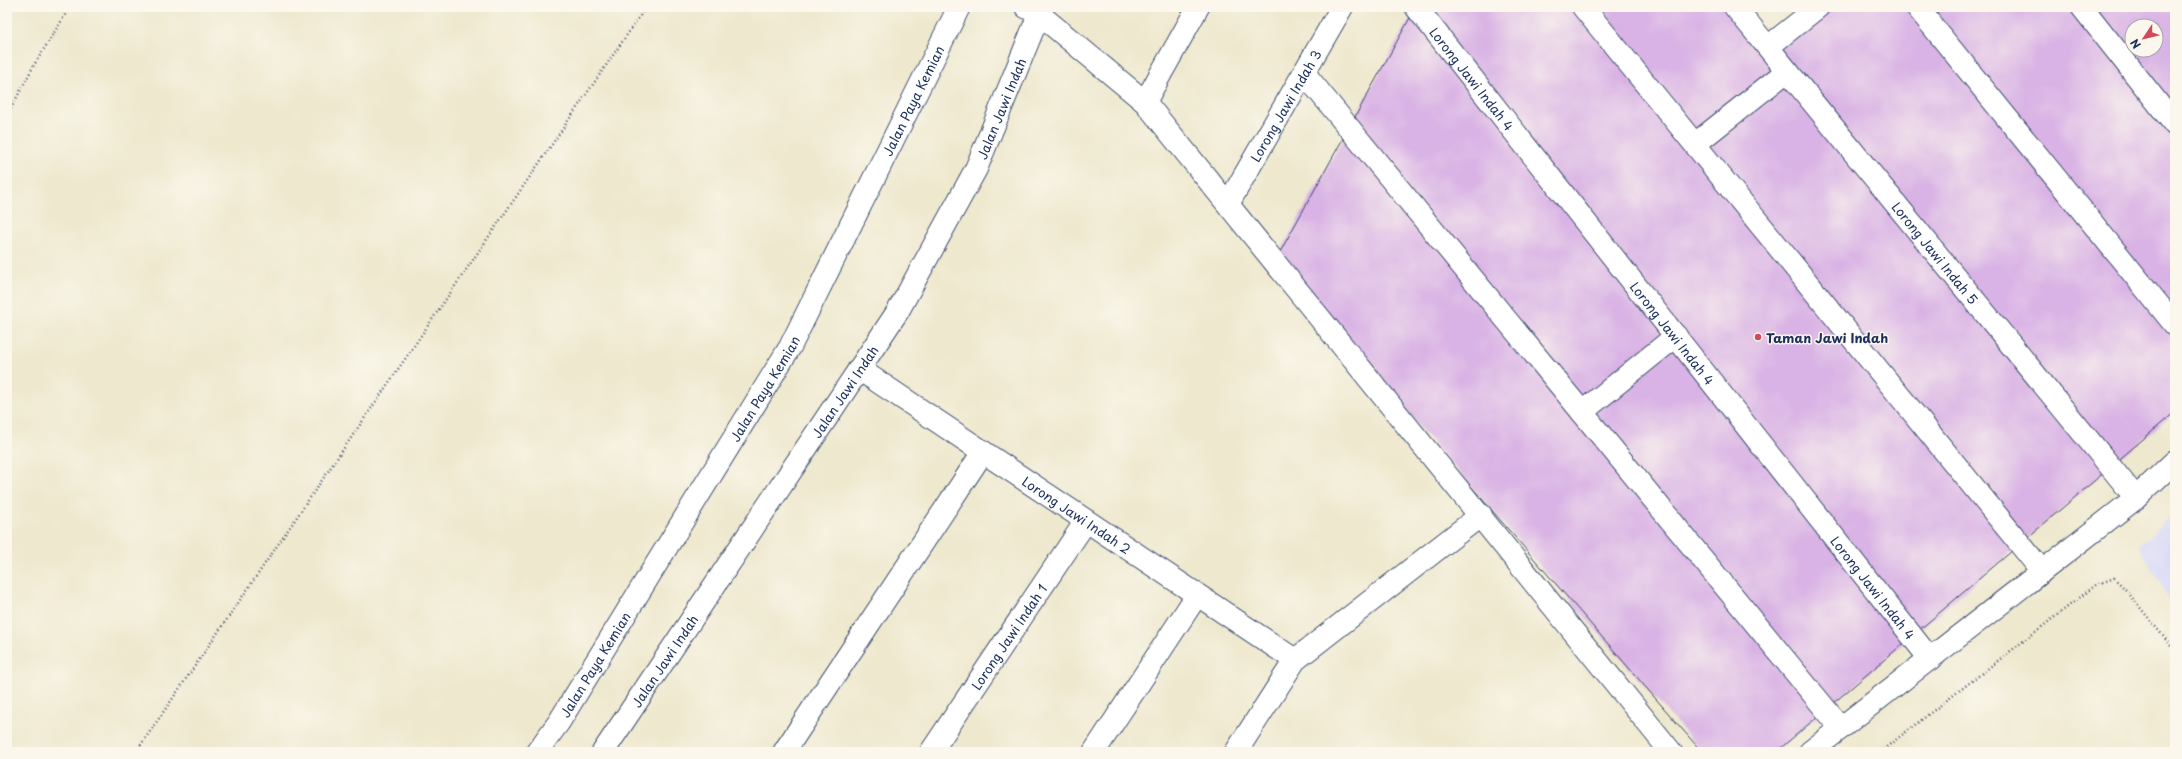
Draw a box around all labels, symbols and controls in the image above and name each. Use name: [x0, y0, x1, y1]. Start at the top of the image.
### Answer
north arrow: [2124, 18, 2164, 58]
street label: Lorong Jawi Indah 4: [1426, 23, 1519, 134]
text: N: [2126, 35, 2145, 52]
street label: Jalan Paya Kemian: [877, 42, 948, 159]
street label: Lorong Jawi Indah 3: [1245, 46, 1325, 165]
street label: Jalan Jawi Indah: [972, 55, 1030, 162]
street label: Lorong Jawi Indah 5: [1888, 197, 1983, 308]
street label: Lorong Jawi Indah 4: [1626, 277, 1720, 389]
place label: Taman Jawi Indah: [1766, 328, 1888, 347]
street label: Jalan Paya Kemian: [725, 332, 804, 445]
marker: Taman Jawi Indah: [1753, 332, 1763, 342]
street label: Jalan Jawi Indah: [806, 341, 882, 441]
street label: Lorong Jawi Indah 2: [1019, 471, 1135, 558]
street label: Lorong Jawi Indah 4: [1827, 532, 1920, 643]
street label: Lorong Jawi Indah 1: [966, 580, 1051, 693]
street label: Jalan Paya Kemian: [555, 608, 634, 721]
street label: Jalan Jawi Indah: [626, 611, 702, 711]

